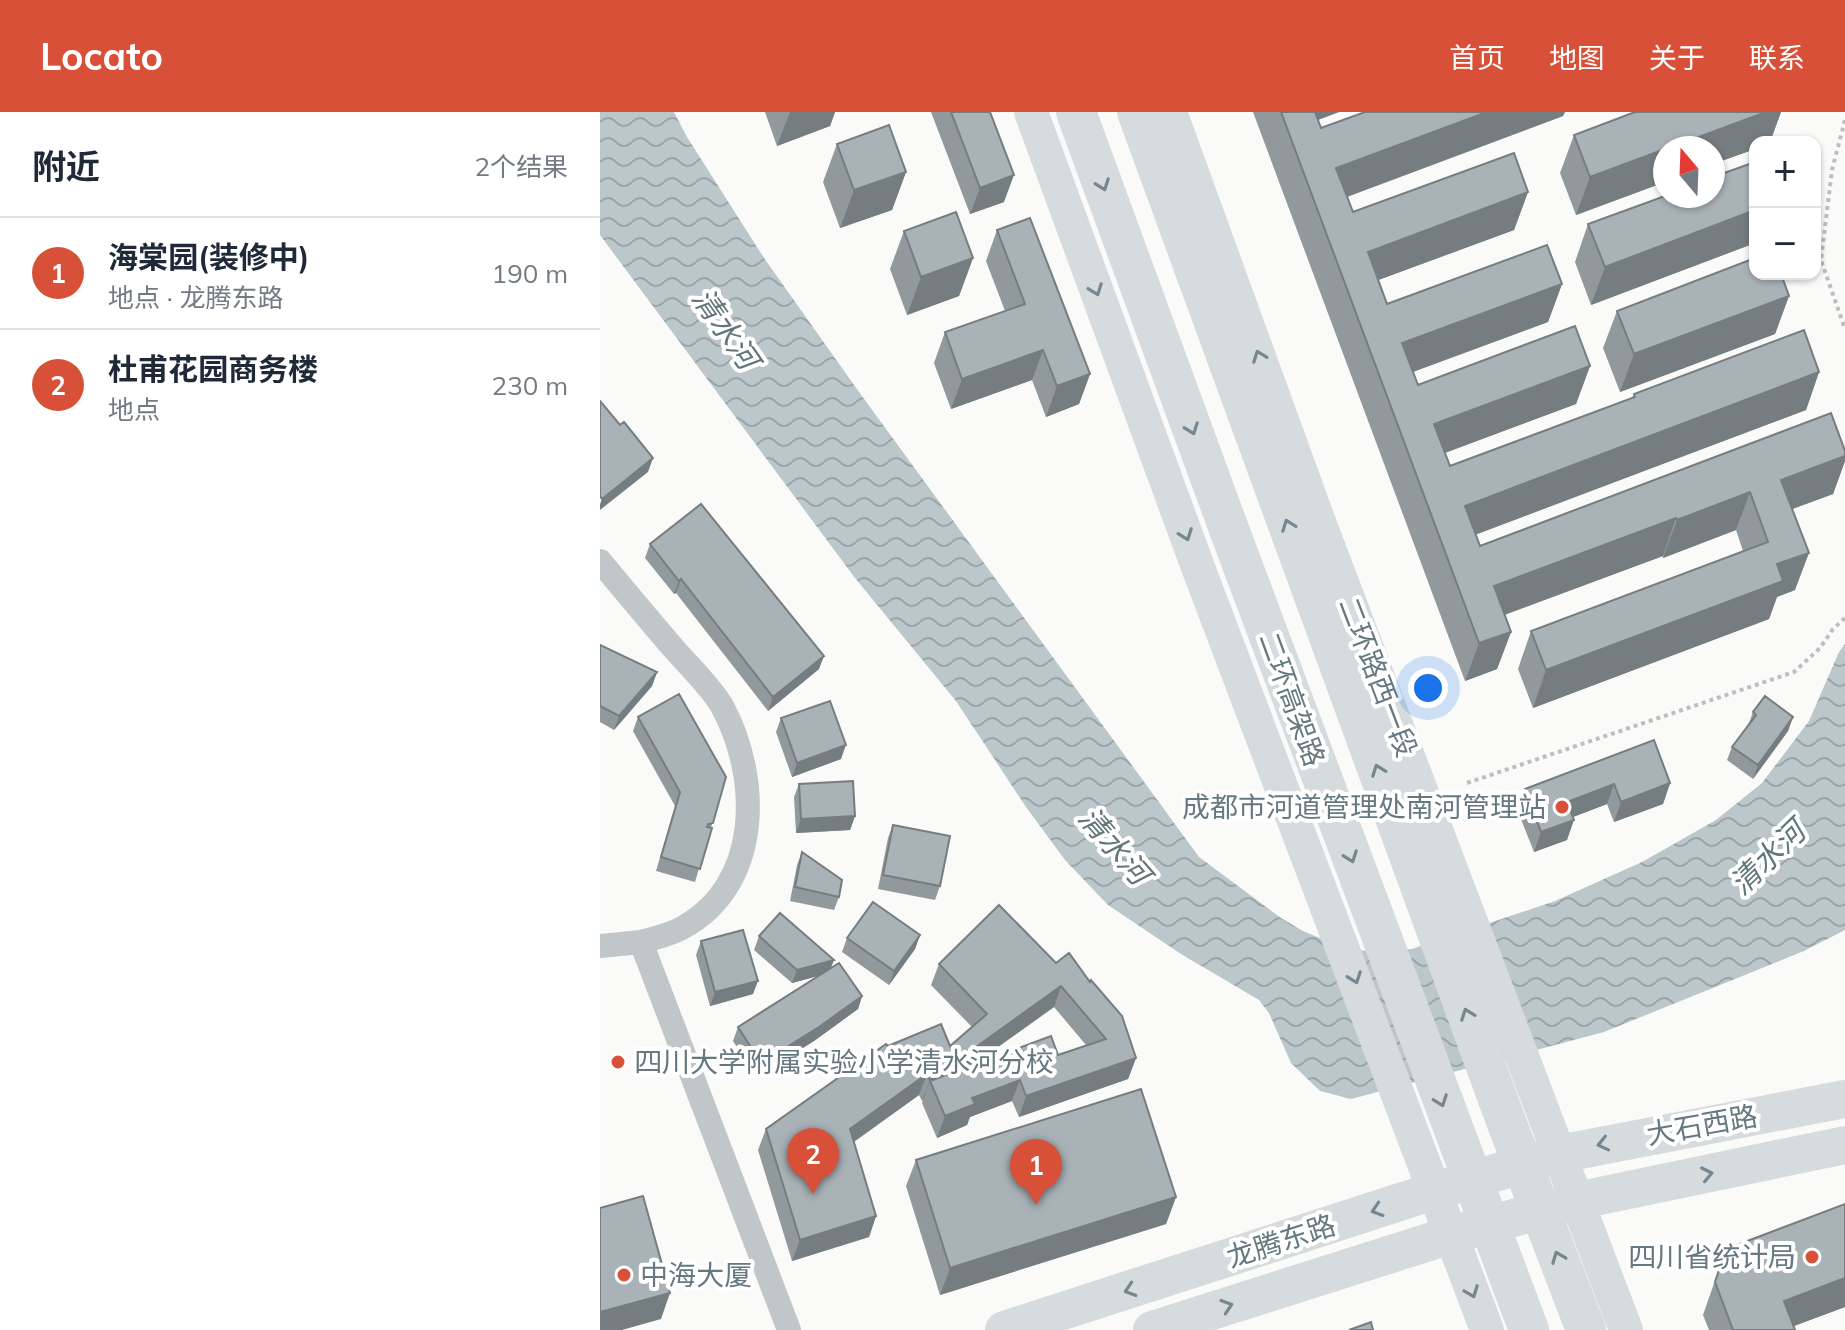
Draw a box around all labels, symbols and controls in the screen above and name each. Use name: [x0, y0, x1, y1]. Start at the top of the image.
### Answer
text: Locato: [40, 32, 163, 80]
text: 首页: [1449, 40, 1505, 75]
text: 地图: [1549, 40, 1605, 75]
text: 关于: [1649, 40, 1705, 75]
text: 联系: [1749, 40, 1805, 75]
north arrow: [1653, 136, 1725, 208]
map controls: [1749, 136, 1821, 280]
button: +: [1749, 136, 1821, 208]
text: 附近: [32, 145, 100, 188]
text: 2个结果: [474, 150, 568, 183]
one-way arrow: [1094, 177, 1110, 191]
button: −: [1749, 208, 1821, 280]
text: 海棠园(装修中): [108, 238, 309, 276]
text: 1: [50, 257, 66, 290]
text: 190 m: [492, 257, 568, 290]
text: 地点 · 龙腾东路: [108, 281, 284, 314]
water label: 清水河: [684, 281, 770, 380]
one-way arrow: [1087, 283, 1103, 297]
text: 杜甫花园商务楼: [108, 350, 318, 388]
one-way arrow: [1252, 350, 1269, 364]
text: 2: [50, 369, 66, 402]
text: 230 m: [492, 369, 568, 402]
text: 地点: [108, 393, 160, 426]
one-way arrow: [1182, 422, 1199, 436]
one-way arrow: [1282, 519, 1298, 533]
one-way arrow: [1176, 527, 1193, 541]
street label: 二环路西一段: [1332, 592, 1425, 762]
street label: 二环高架路: [1252, 627, 1333, 771]
your location: [1408, 668, 1448, 708]
one-way arrow: [1371, 763, 1388, 777]
place label: 成都市河道管理处南河管理站: [1182, 789, 1546, 824]
marker: 成都市河道管理处南河管理站: [1553, 798, 1571, 816]
water label: 清水河: [1071, 799, 1162, 896]
water label: 清水河: [1722, 809, 1816, 902]
one-way arrow: [1341, 849, 1357, 863]
one-way arrow: [1345, 970, 1361, 984]
one-way arrow: [1460, 1008, 1477, 1022]
place label: 四川大学附属实验小学清水河分校: [634, 1044, 1054, 1079]
marker: 四川大学附属实验小学清水河分校: [609, 1053, 627, 1071]
one-way arrow: [1431, 1093, 1448, 1107]
street label: 大石西路: [1644, 1098, 1760, 1151]
pin: 2: [787, 1128, 839, 1194]
one-way arrow: [1597, 1135, 1611, 1152]
pin: 1: [1010, 1139, 1062, 1205]
one-way arrow: [1700, 1166, 1713, 1183]
one-way arrow: [1371, 1200, 1385, 1216]
street label: 龙腾东路: [1222, 1207, 1340, 1274]
place label: 四川省统计局: [1628, 1239, 1796, 1274]
marker: 四川省统计局: [1803, 1248, 1821, 1266]
one-way arrow: [1551, 1251, 1568, 1265]
place label: 中海大厦: [640, 1257, 752, 1292]
marker: 中海大厦: [615, 1266, 633, 1284]
one-way arrow: [1123, 1280, 1137, 1296]
one-way arrow: [1462, 1284, 1479, 1298]
one-way arrow: [1219, 1300, 1233, 1316]

